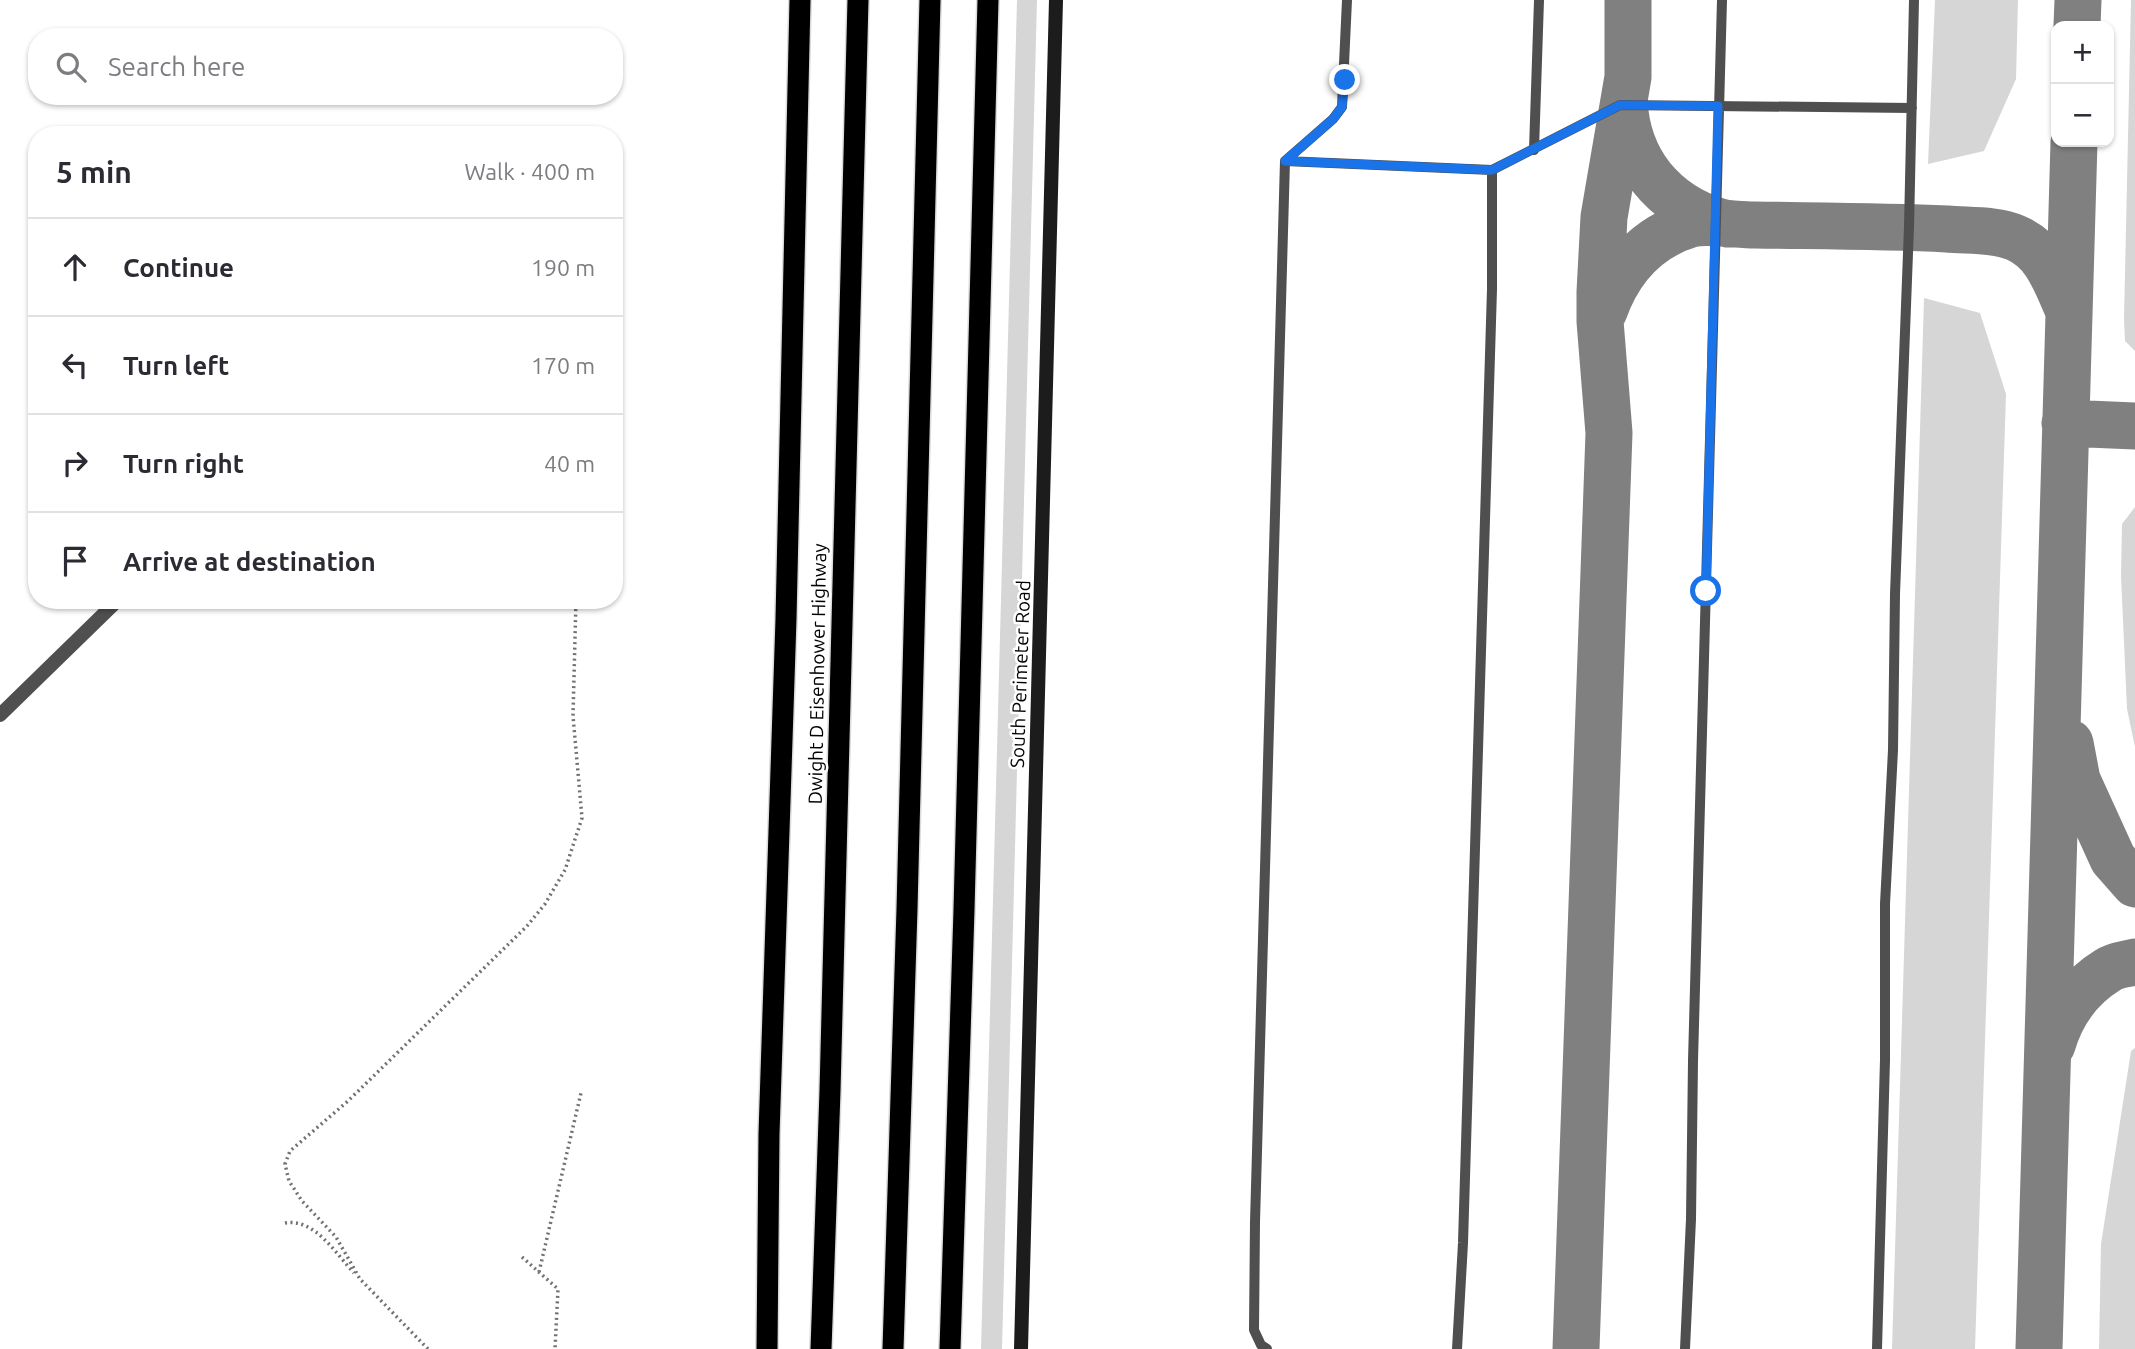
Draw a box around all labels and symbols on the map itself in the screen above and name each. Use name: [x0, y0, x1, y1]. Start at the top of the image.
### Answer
route end: [1329, 64, 1360, 95]
street label: Dwight D Eisenhower Highway: [804, 543, 830, 805]
route start: [1690, 575, 1721, 606]
street label: South Perimeter Road: [1006, 580, 1034, 768]

